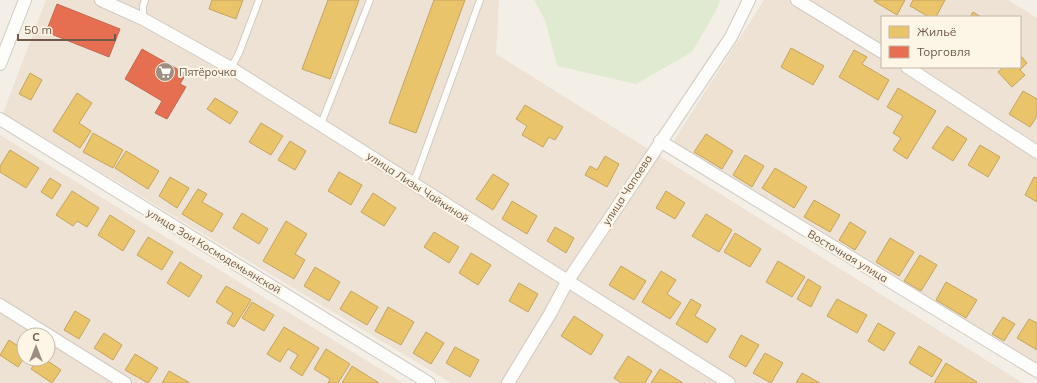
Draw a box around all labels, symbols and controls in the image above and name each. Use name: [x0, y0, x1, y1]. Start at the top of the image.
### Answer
scale bar: [18, 16, 115, 42]
legend: [881, 16, 1021, 68]
text: 50 m: [24, 22, 52, 37]
text: Жильё: [917, 24, 957, 39]
text: Торговля: [917, 44, 970, 59]
supermarket icon: Пятёрочка: [154, 61, 176, 83]
place label: Пятёрочка: [179, 65, 236, 79]
street label: улица Лизы Чайкиной: [364, 149, 472, 225]
street label: улица Чапаева: [599, 152, 655, 228]
street label: улица Зои Космодемьянской: [144, 205, 284, 297]
street label: Восточная улица: [805, 227, 891, 285]
north arrow: [16, 327, 56, 367]
text: С: [32, 330, 40, 344]

